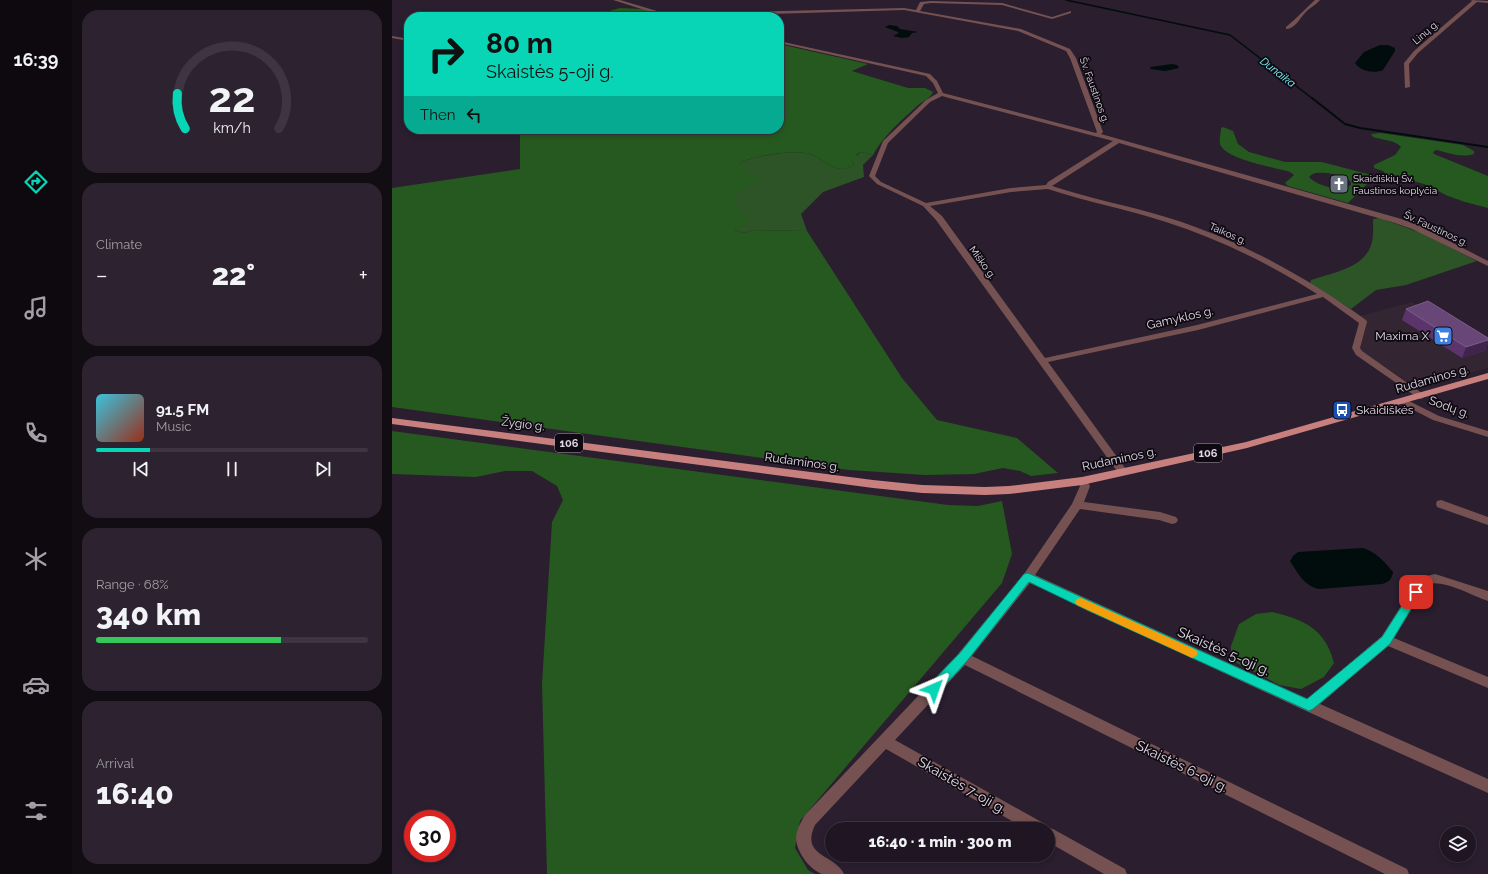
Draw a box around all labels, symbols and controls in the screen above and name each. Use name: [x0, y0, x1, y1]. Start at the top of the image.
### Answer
street label: Linų g.: [1410, 18, 1440, 47]
text: 80 m: [486, 27, 553, 60]
icon: right: [420, 28, 472, 80]
text: 16:39: [14, 49, 58, 70]
water label: Dunaika: [1257, 55, 1298, 90]
street label: Šv. Faustinos g.: [1078, 56, 1112, 125]
text: Skaistės 5-oji g.: [486, 61, 614, 82]
text: 22: [209, 73, 255, 122]
icon: left: [463, 104, 485, 126]
text: Then: [420, 106, 455, 124]
text: km/h: [213, 120, 251, 136]
icon: directions: [22, 168, 50, 196]
church icon: Skaidiškių Šv. Faustinos koplyčia: [1328, 173, 1350, 195]
place label: Skaidiškių Šv. Faustinos koplyčia: [1353, 173, 1437, 196]
street label: Šv. Faustinos g.: [1402, 209, 1470, 248]
street label: Taikos g.: [1208, 220, 1248, 246]
text: Climate: [96, 237, 142, 252]
street label: Miško g.: [967, 244, 998, 281]
text: 22°: [212, 257, 255, 292]
text: −: [96, 262, 108, 288]
text: +: [359, 262, 368, 288]
icon: music: [22, 294, 50, 322]
street label: Gamyklos g.: [1145, 304, 1215, 332]
supermarket icon: Maxima X: [1432, 325, 1454, 347]
place label: Maxima X: [1375, 329, 1429, 343]
street label: Rudaminos g.: [1394, 362, 1470, 396]
street label: Sodų g.: [1427, 393, 1471, 421]
bus stop icon: Skaidiškės: [1331, 399, 1353, 421]
text: 91.5 FM: [156, 401, 209, 419]
place label: Skaidiškės: [1356, 403, 1414, 417]
street label: Žygio g.: [501, 414, 545, 434]
icon: phone: [22, 419, 50, 447]
text: Music: [156, 419, 191, 434]
road number: 106: [555, 434, 583, 452]
street label: Rudaminos g.: [1081, 444, 1157, 474]
road number: 106: [1194, 444, 1222, 462]
street label: Rudaminos g.: [764, 450, 840, 474]
icon: previous: [130, 458, 152, 480]
icon: pause: [221, 458, 243, 480]
icon: next: [312, 458, 334, 480]
icon: climate: [22, 545, 50, 573]
pin: [1399, 575, 1433, 609]
text: Range · 68%: [96, 577, 169, 592]
icon: arrive: [1405, 581, 1427, 603]
text: 340 km: [96, 597, 201, 632]
street label: Skaistės 5-oji g.: [1175, 623, 1273, 679]
position arrow: [913, 668, 955, 710]
icon: car: [22, 671, 50, 699]
street label: Skaistės 6-oji g.: [1133, 737, 1231, 795]
street label: Skaistės 7-oji g.: [915, 753, 1009, 817]
text: Arrival: [96, 756, 134, 771]
text: 16:40: [96, 776, 174, 811]
icon: filters: [22, 797, 50, 825]
speed limit sign: 30: [404, 810, 456, 862]
map controls: [1440, 826, 1476, 862]
button: layers: [1440, 826, 1476, 862]
text: 16:40 · 1 min · 300 m: [868, 833, 1012, 851]

